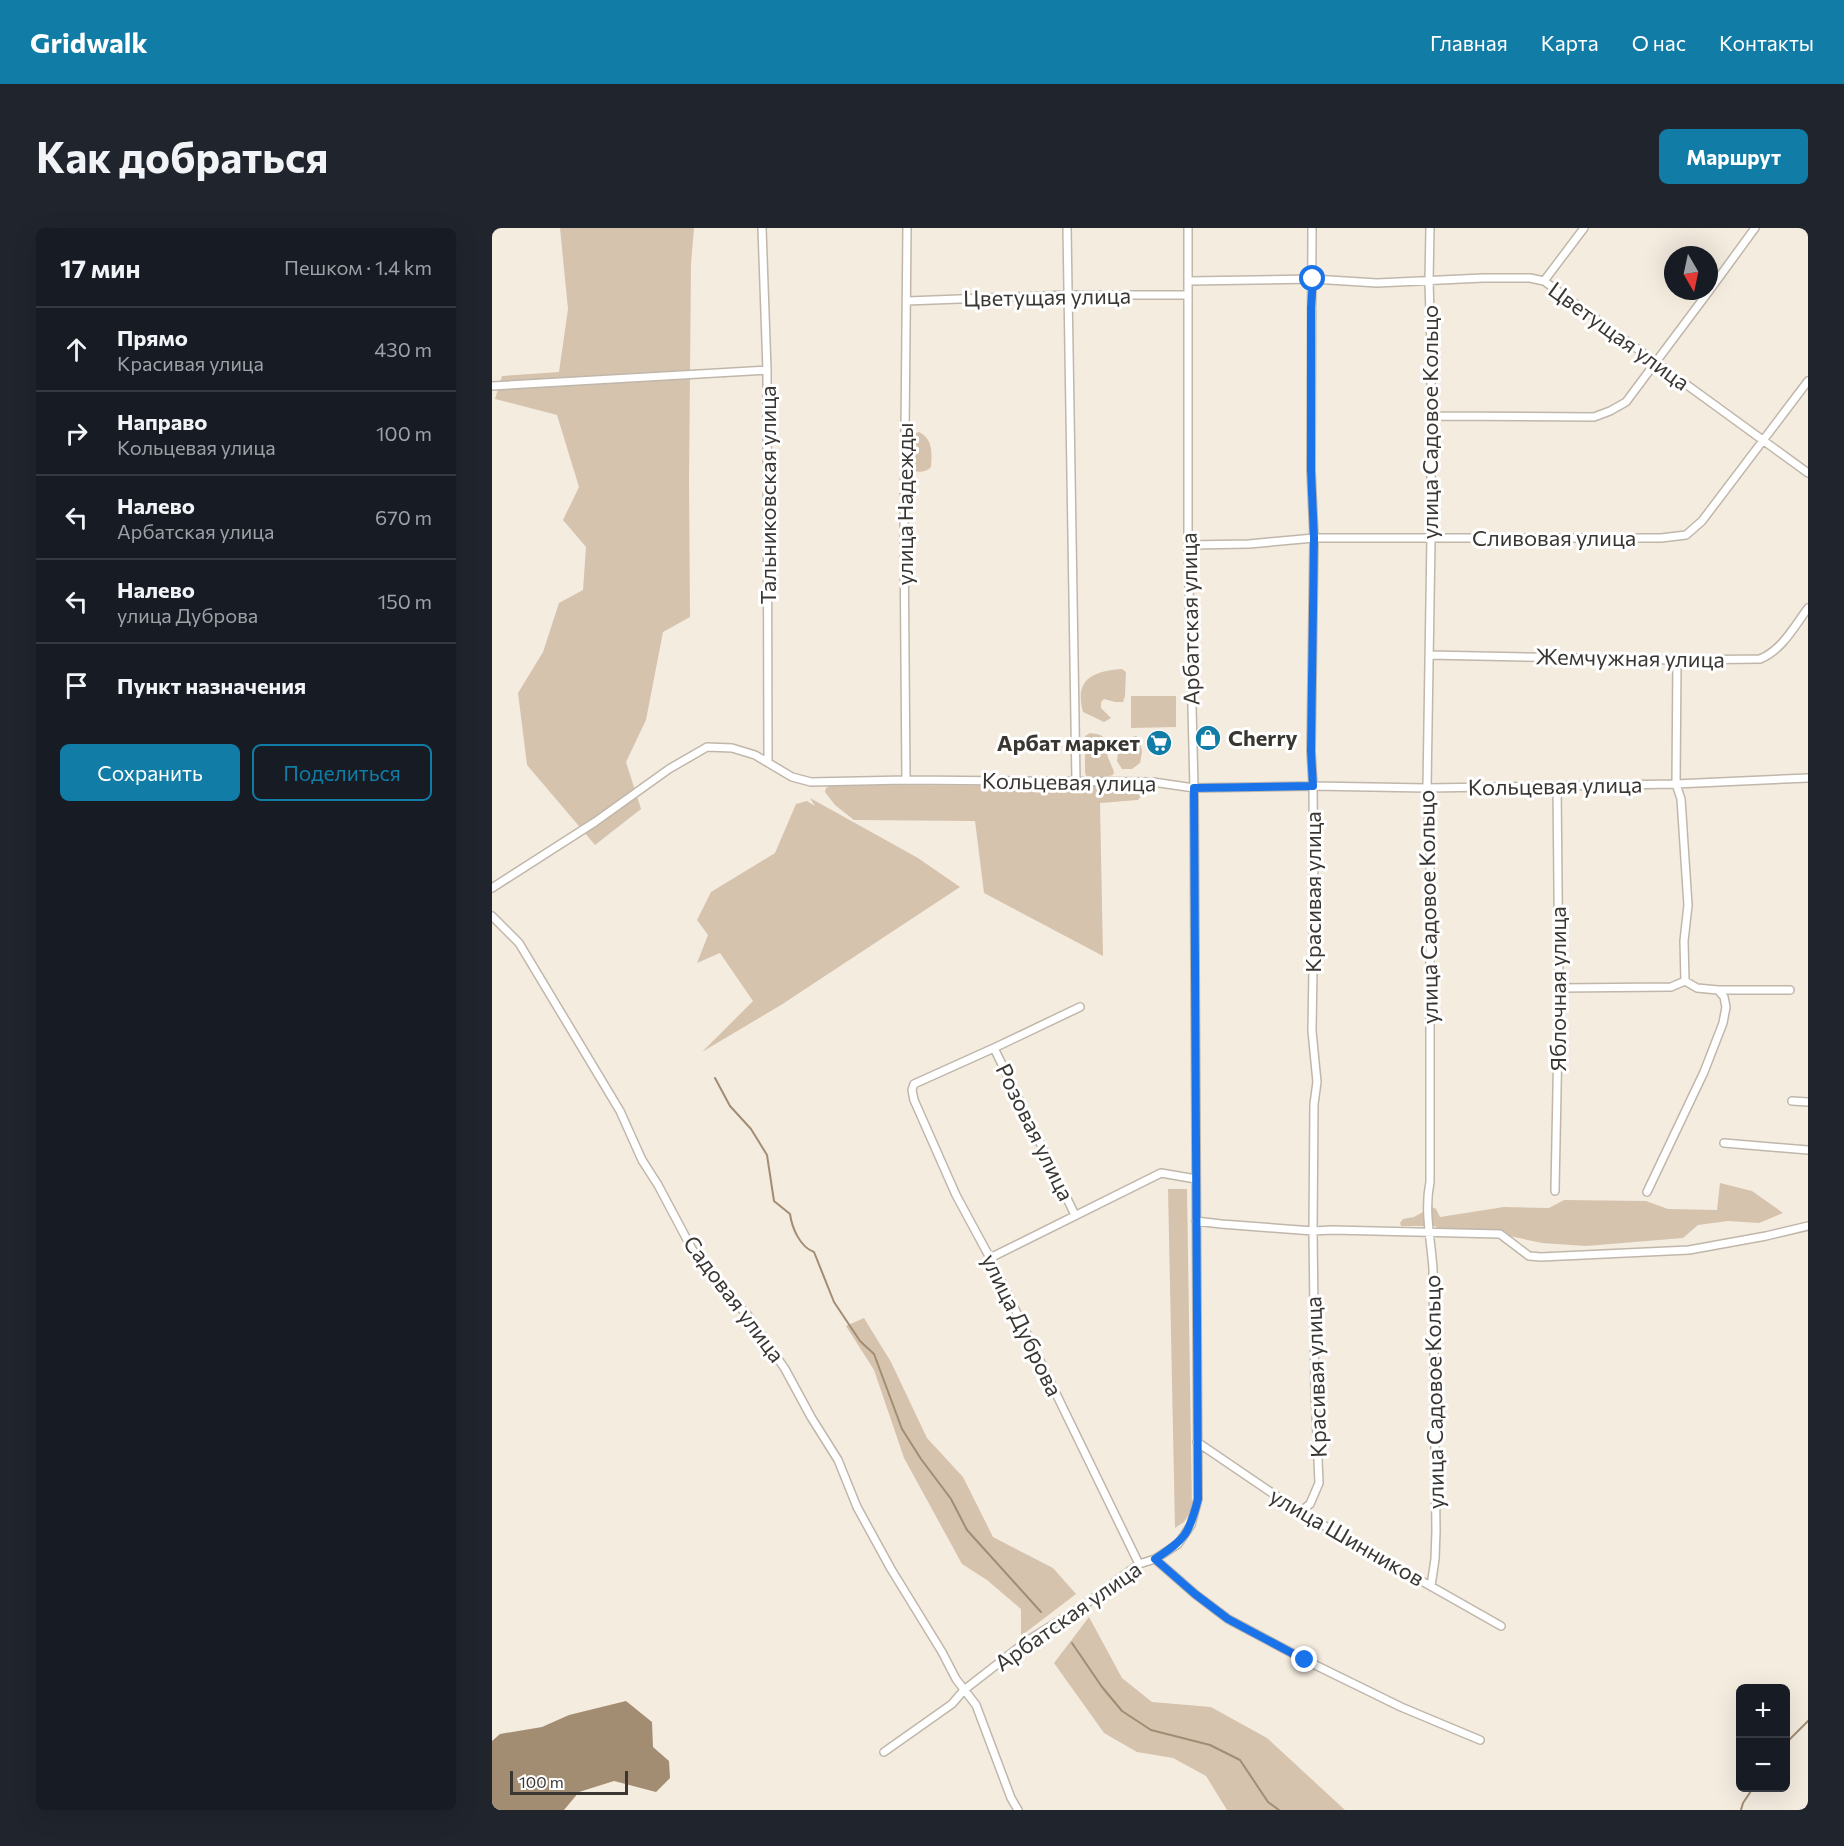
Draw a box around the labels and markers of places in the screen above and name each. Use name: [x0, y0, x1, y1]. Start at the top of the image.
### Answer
shop icon: Cherry: [1193, 723, 1223, 753]
place label: Cherry: [1228, 724, 1298, 751]
supermarket icon: Арбат маркет: [1144, 728, 1174, 758]
place label: Арбат маркет: [997, 729, 1140, 756]

